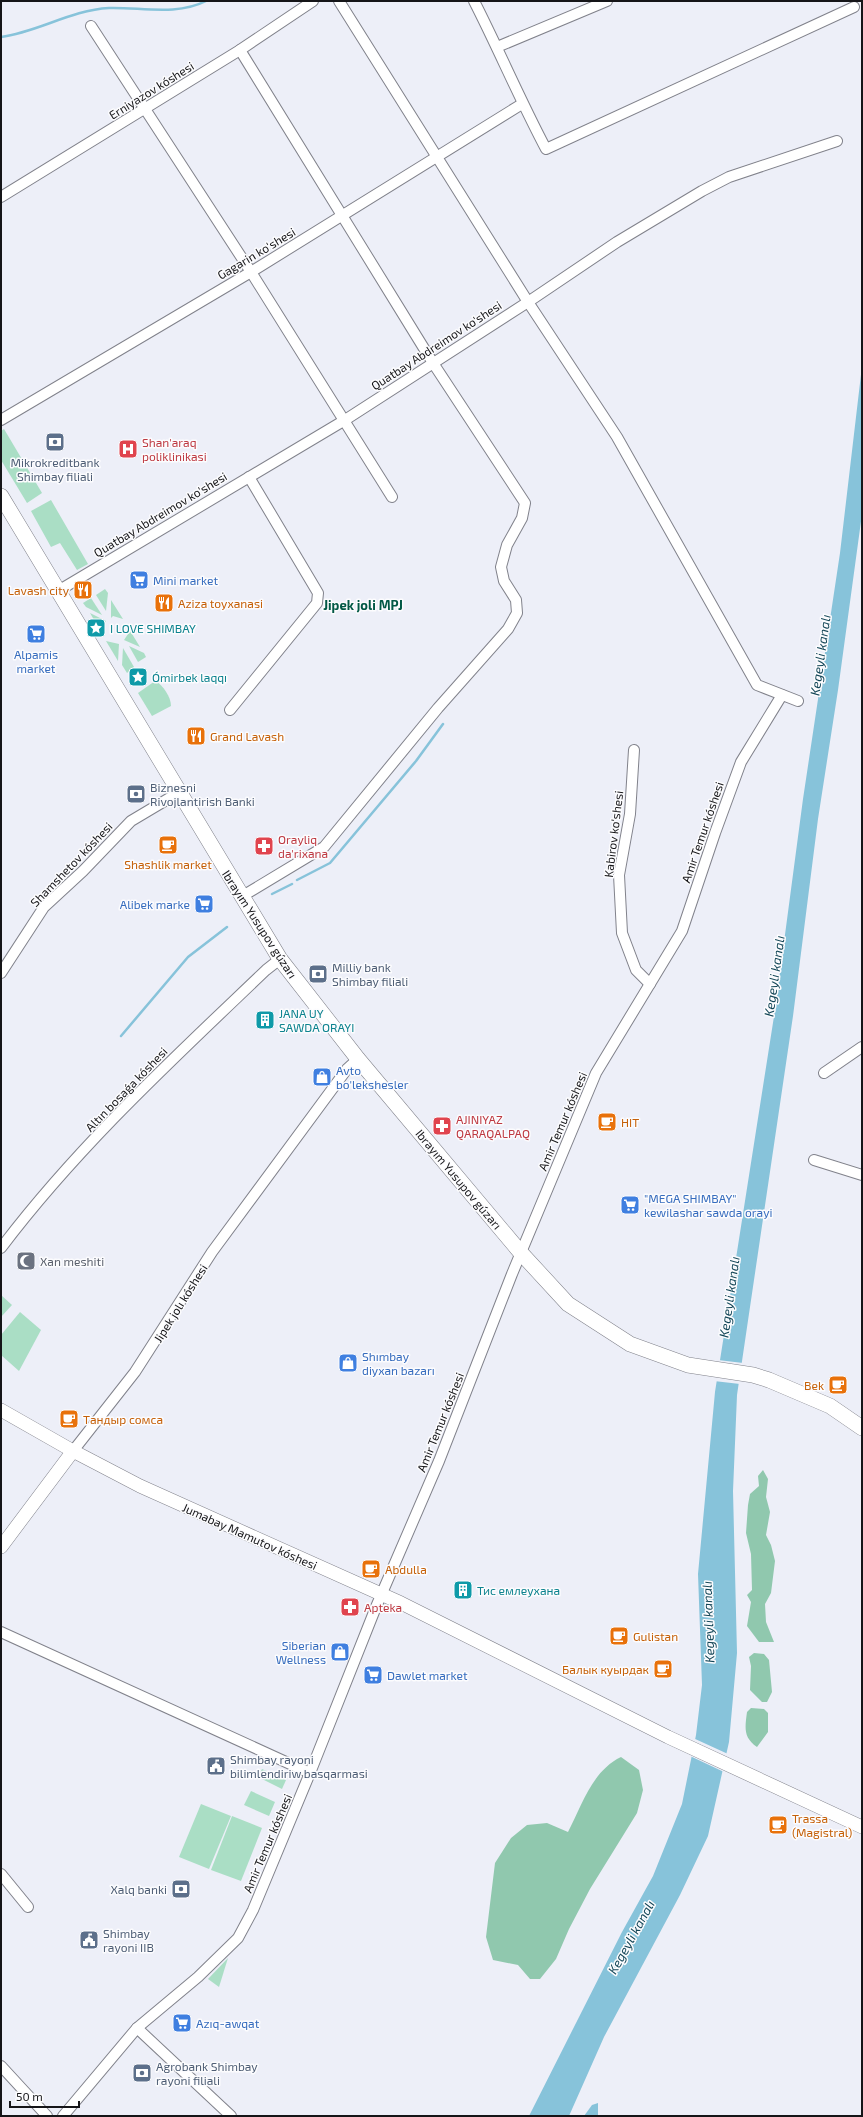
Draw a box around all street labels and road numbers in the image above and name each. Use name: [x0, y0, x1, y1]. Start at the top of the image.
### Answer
street label: Erniyazov kóshesi: [106, 58, 196, 122]
street label: Gagarin ko'shesi: [215, 224, 298, 282]
street label: Quatbay Abdreimov ko'shesi: [368, 297, 504, 393]
street label: Quatbay Abdreimov ko'shesi: [91, 469, 230, 560]
street label: Amir Temur kóshesi: [678, 780, 726, 884]
street label: Kabirov ko'shesi: [601, 790, 625, 878]
street label: Shamshetov kóshesi: [27, 819, 115, 909]
street label: Ibrayım Yusupov gúzarı: [220, 867, 300, 981]
street label: Altın bosaǵa kóshesi: [82, 1044, 170, 1134]
street label: Amir Temur kóshesi: [535, 1070, 589, 1172]
street label: Ibrayım Yusupov gúzarı: [413, 1126, 505, 1232]
street label: Jipek jolı kóshesi: [150, 1261, 211, 1345]
street label: Amir Temur kóshesi: [414, 1370, 466, 1474]
street label: Jumabay Mamutov kóshesi: [180, 1500, 320, 1572]
street label: Amir Temur kóshesi: [240, 1792, 294, 1894]

